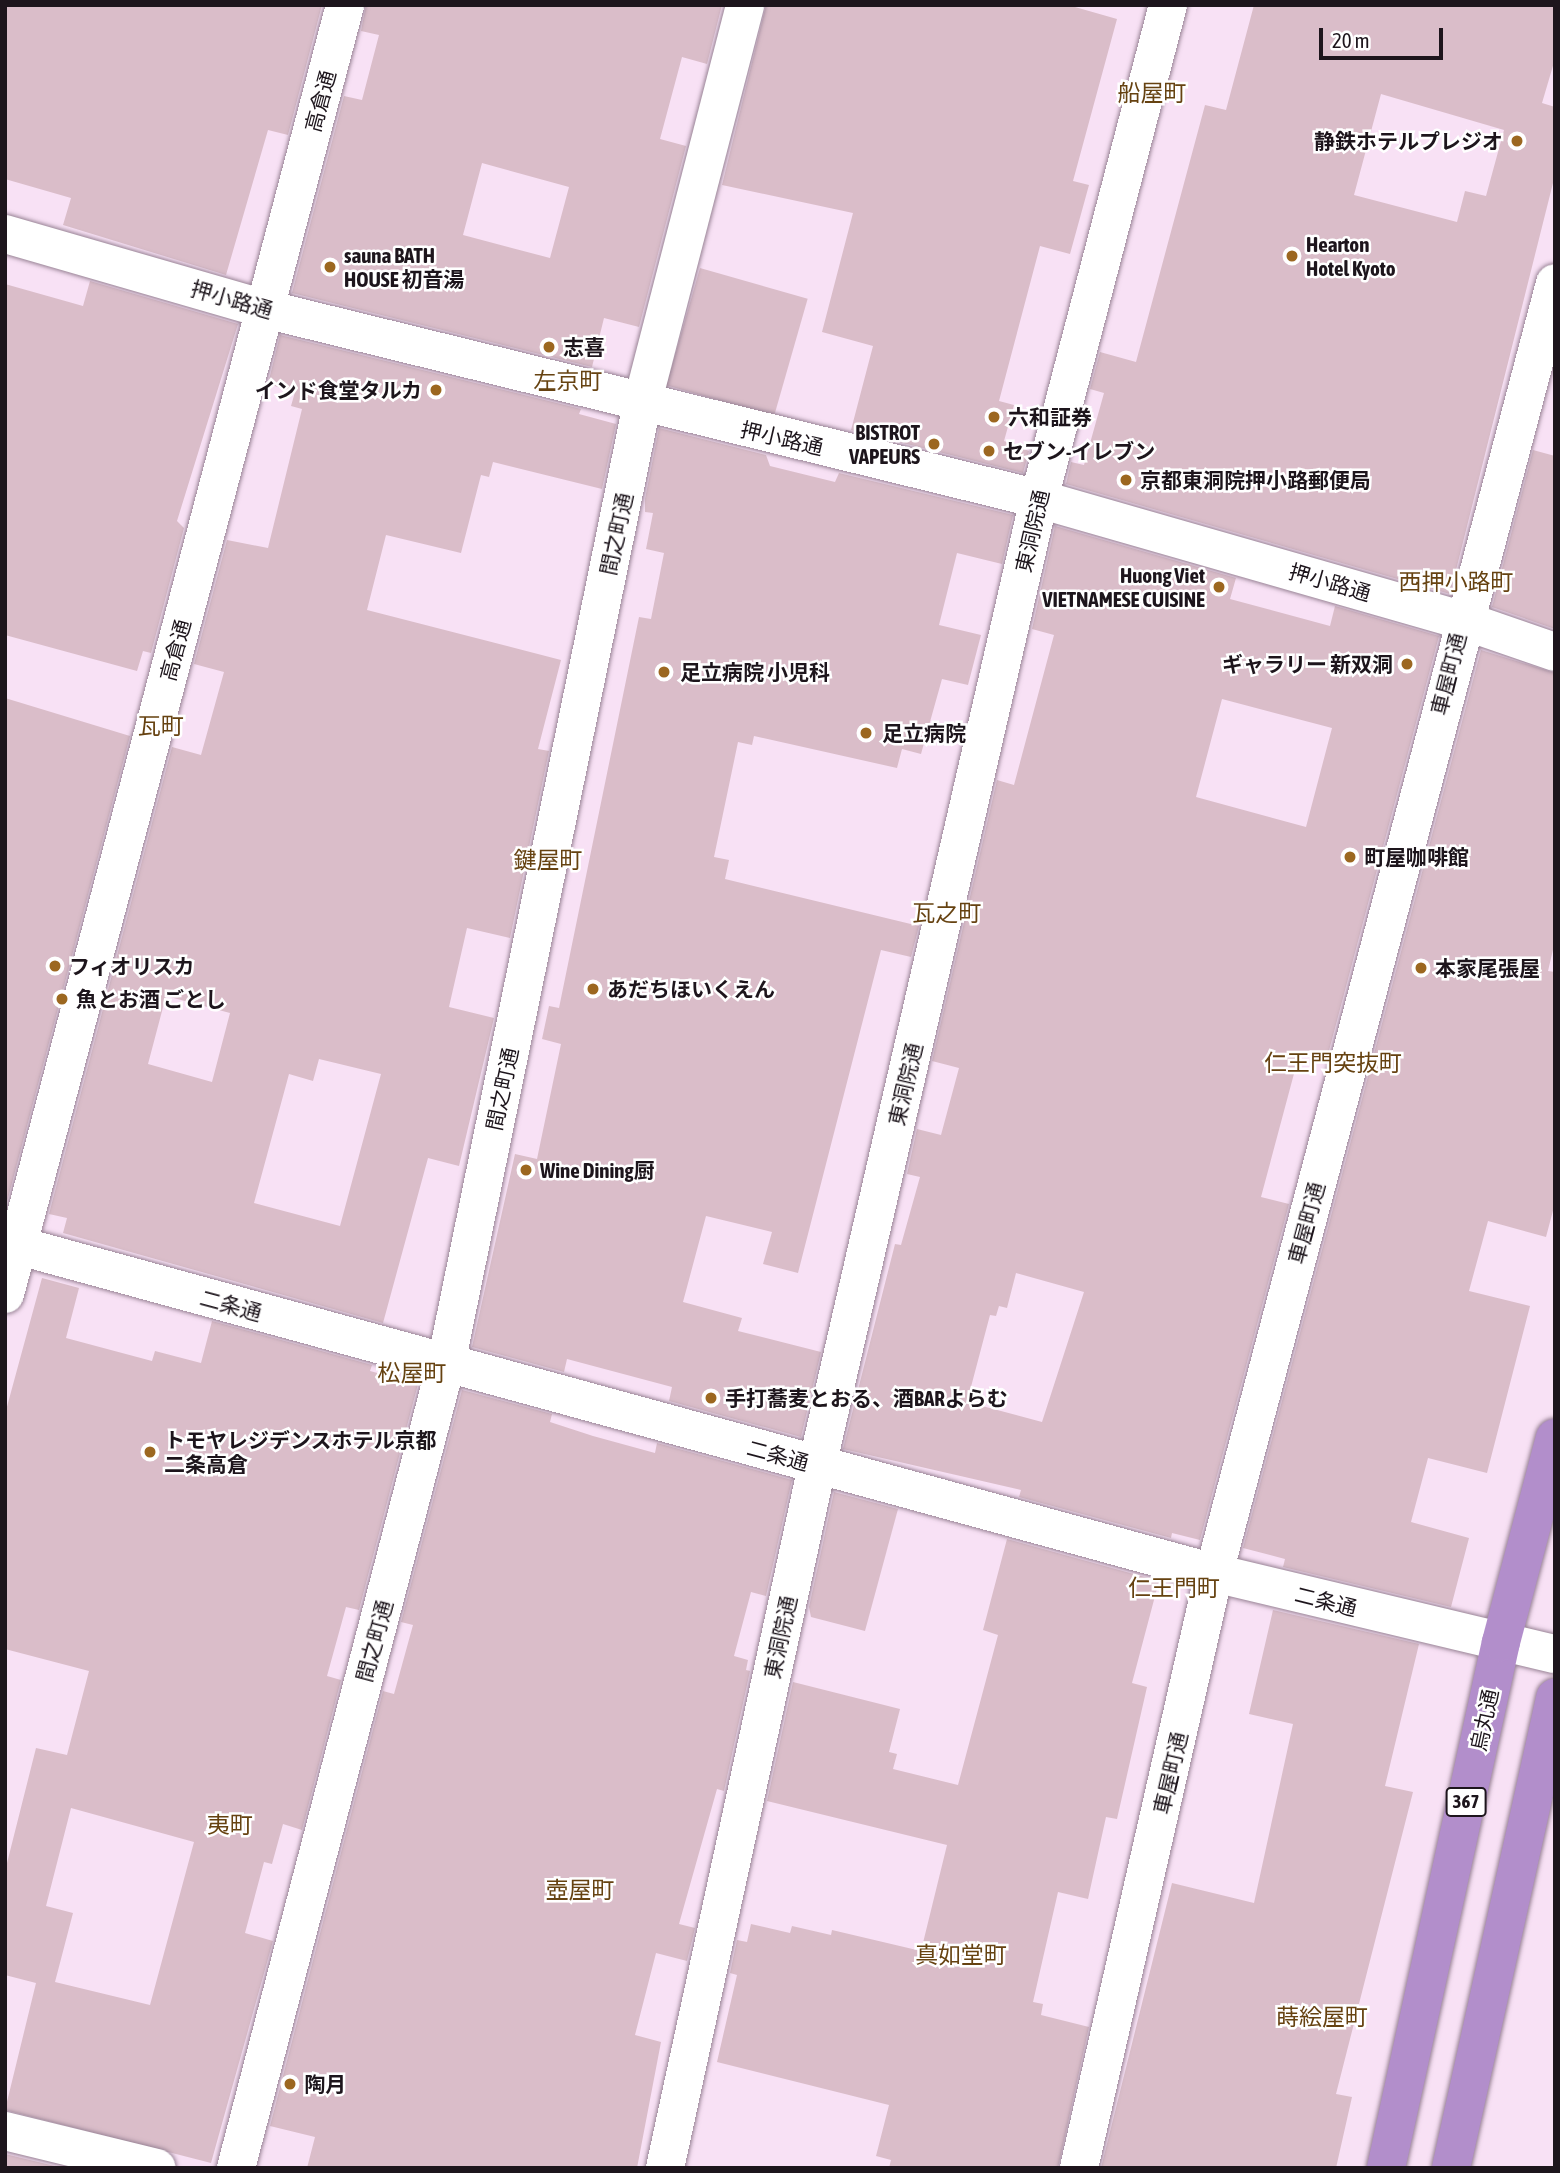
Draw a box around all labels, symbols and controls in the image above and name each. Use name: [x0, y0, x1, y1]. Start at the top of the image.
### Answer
scale bar: [1322, 14, 1446, 58]
text: 20 m: [1332, 28, 1370, 52]
street label: 高倉通: [300, 67, 340, 135]
district label: 船屋町: [1118, 79, 1186, 107]
place label: 静鉄ホテルプレジオ: [1314, 128, 1503, 154]
marker: 静鉄ホテルプレジオ: [1509, 133, 1525, 149]
place label: Hearton Hotel Kyoto: [1306, 231, 1396, 281]
place label: sauna BATH HOUSE 初音湯: [344, 242, 464, 292]
marker: Hearton Hotel Kyoto: [1284, 248, 1300, 264]
marker: sauna BATH HOUSE 初音湯: [322, 259, 338, 275]
street label: 押小路通: [188, 275, 276, 323]
place label: 志喜: [563, 334, 605, 360]
marker: 志喜: [541, 339, 557, 355]
district label: 左京町: [534, 367, 602, 395]
place label: インド食堂タルカ: [254, 377, 422, 403]
marker: インド食堂タルカ: [428, 382, 444, 398]
place label: 六和証券: [1008, 404, 1092, 430]
marker: 六和証券: [986, 409, 1002, 425]
street label: 押小路通: [738, 416, 826, 460]
place label: BISTROT VAPEURS: [849, 419, 920, 469]
marker: BISTROT VAPEURS: [926, 436, 942, 452]
place label: セブン-イレブン: [1003, 438, 1155, 464]
marker: セブン-イレブン: [981, 443, 997, 459]
place label: 京都東洞院押小路郵便局: [1140, 467, 1371, 493]
marker: 京都東洞院押小路郵便局: [1118, 472, 1134, 488]
street label: 東洞院通: [1010, 487, 1054, 575]
street label: 間之町通: [595, 490, 637, 578]
street label: 押小路通: [1286, 558, 1374, 606]
place label: Huong Viet VIETNAMESE CUISINE: [1042, 562, 1205, 612]
district label: 西押小路町: [1399, 568, 1513, 596]
marker: Huong Viet VIETNAMESE CUISINE: [1211, 579, 1227, 595]
street label: 高倉通: [155, 616, 195, 684]
street label: 車屋町通: [1426, 630, 1470, 718]
place label: ギャラリー 新双洞: [1222, 651, 1393, 677]
marker: ギャラリー 新双洞: [1399, 656, 1415, 672]
place label: 足立病院 小児科: [680, 659, 830, 685]
marker: 足立病院 小児科: [654, 662, 674, 682]
district label: 瓦町: [138, 712, 184, 740]
place label: 足立病院: [882, 720, 966, 746]
marker: 足立病院: [856, 723, 876, 743]
place label: 町屋咖啡館: [1364, 844, 1469, 870]
district label: 鍵屋町: [514, 846, 582, 874]
marker: 町屋咖啡館: [1342, 849, 1358, 865]
district label: 瓦之町: [913, 899, 981, 927]
place label: フィオリスカ: [69, 953, 195, 979]
place label: 本家尾張屋: [1435, 955, 1540, 981]
marker: フィオリスカ: [47, 958, 63, 974]
marker: 本家尾張屋: [1413, 960, 1429, 976]
place label: あだちほいくえん: [607, 976, 775, 1002]
marker: あだちほいくえん: [585, 981, 601, 997]
place label: 魚とお酒 ごとし: [76, 986, 226, 1012]
marker: 魚とお酒 ごとし: [54, 991, 70, 1007]
street label: 東洞院通: [883, 1040, 927, 1128]
street label: 間之町通: [481, 1045, 523, 1133]
district label: 仁王門突抜町: [1264, 1049, 1402, 1077]
place label: Wine Dining厨: [540, 1157, 654, 1183]
marker: Wine Dining厨: [518, 1162, 534, 1178]
street label: 車屋町通: [1283, 1179, 1329, 1267]
street label: 二条通: [197, 1285, 265, 1325]
district label: 松屋町: [378, 1359, 446, 1387]
place label: 手打蕎麦とおる、酒BARよらむ: [725, 1385, 1008, 1411]
marker: 手打蕎麦とおる、酒BARよらむ: [703, 1390, 719, 1406]
place label: トモヤレジデンスホテル京都 二条高倉: [164, 1427, 437, 1477]
street label: 二条通: [744, 1435, 812, 1475]
marker: トモヤレジデンスホテル京都 二条高倉: [142, 1444, 158, 1460]
district label: 仁王門町: [1128, 1574, 1220, 1602]
street label: 二条通: [1292, 1581, 1360, 1621]
street label: 東洞院通: [759, 1593, 801, 1681]
street label: 間之町通: [351, 1597, 397, 1685]
street label: 烏丸通: [1465, 1687, 1503, 1753]
street label: 車屋町通: [1148, 1729, 1192, 1817]
road number: 367: [1445, 1786, 1487, 1818]
district label: 夷町: [207, 1811, 253, 1839]
district label: 壺屋町: [546, 1876, 614, 1904]
district label: 真如堂町: [915, 1941, 1007, 1969]
district label: 蒔絵屋町: [1276, 2003, 1368, 2031]
place label: 陶月: [304, 2071, 346, 2097]
marker: 陶月: [282, 2076, 298, 2092]

